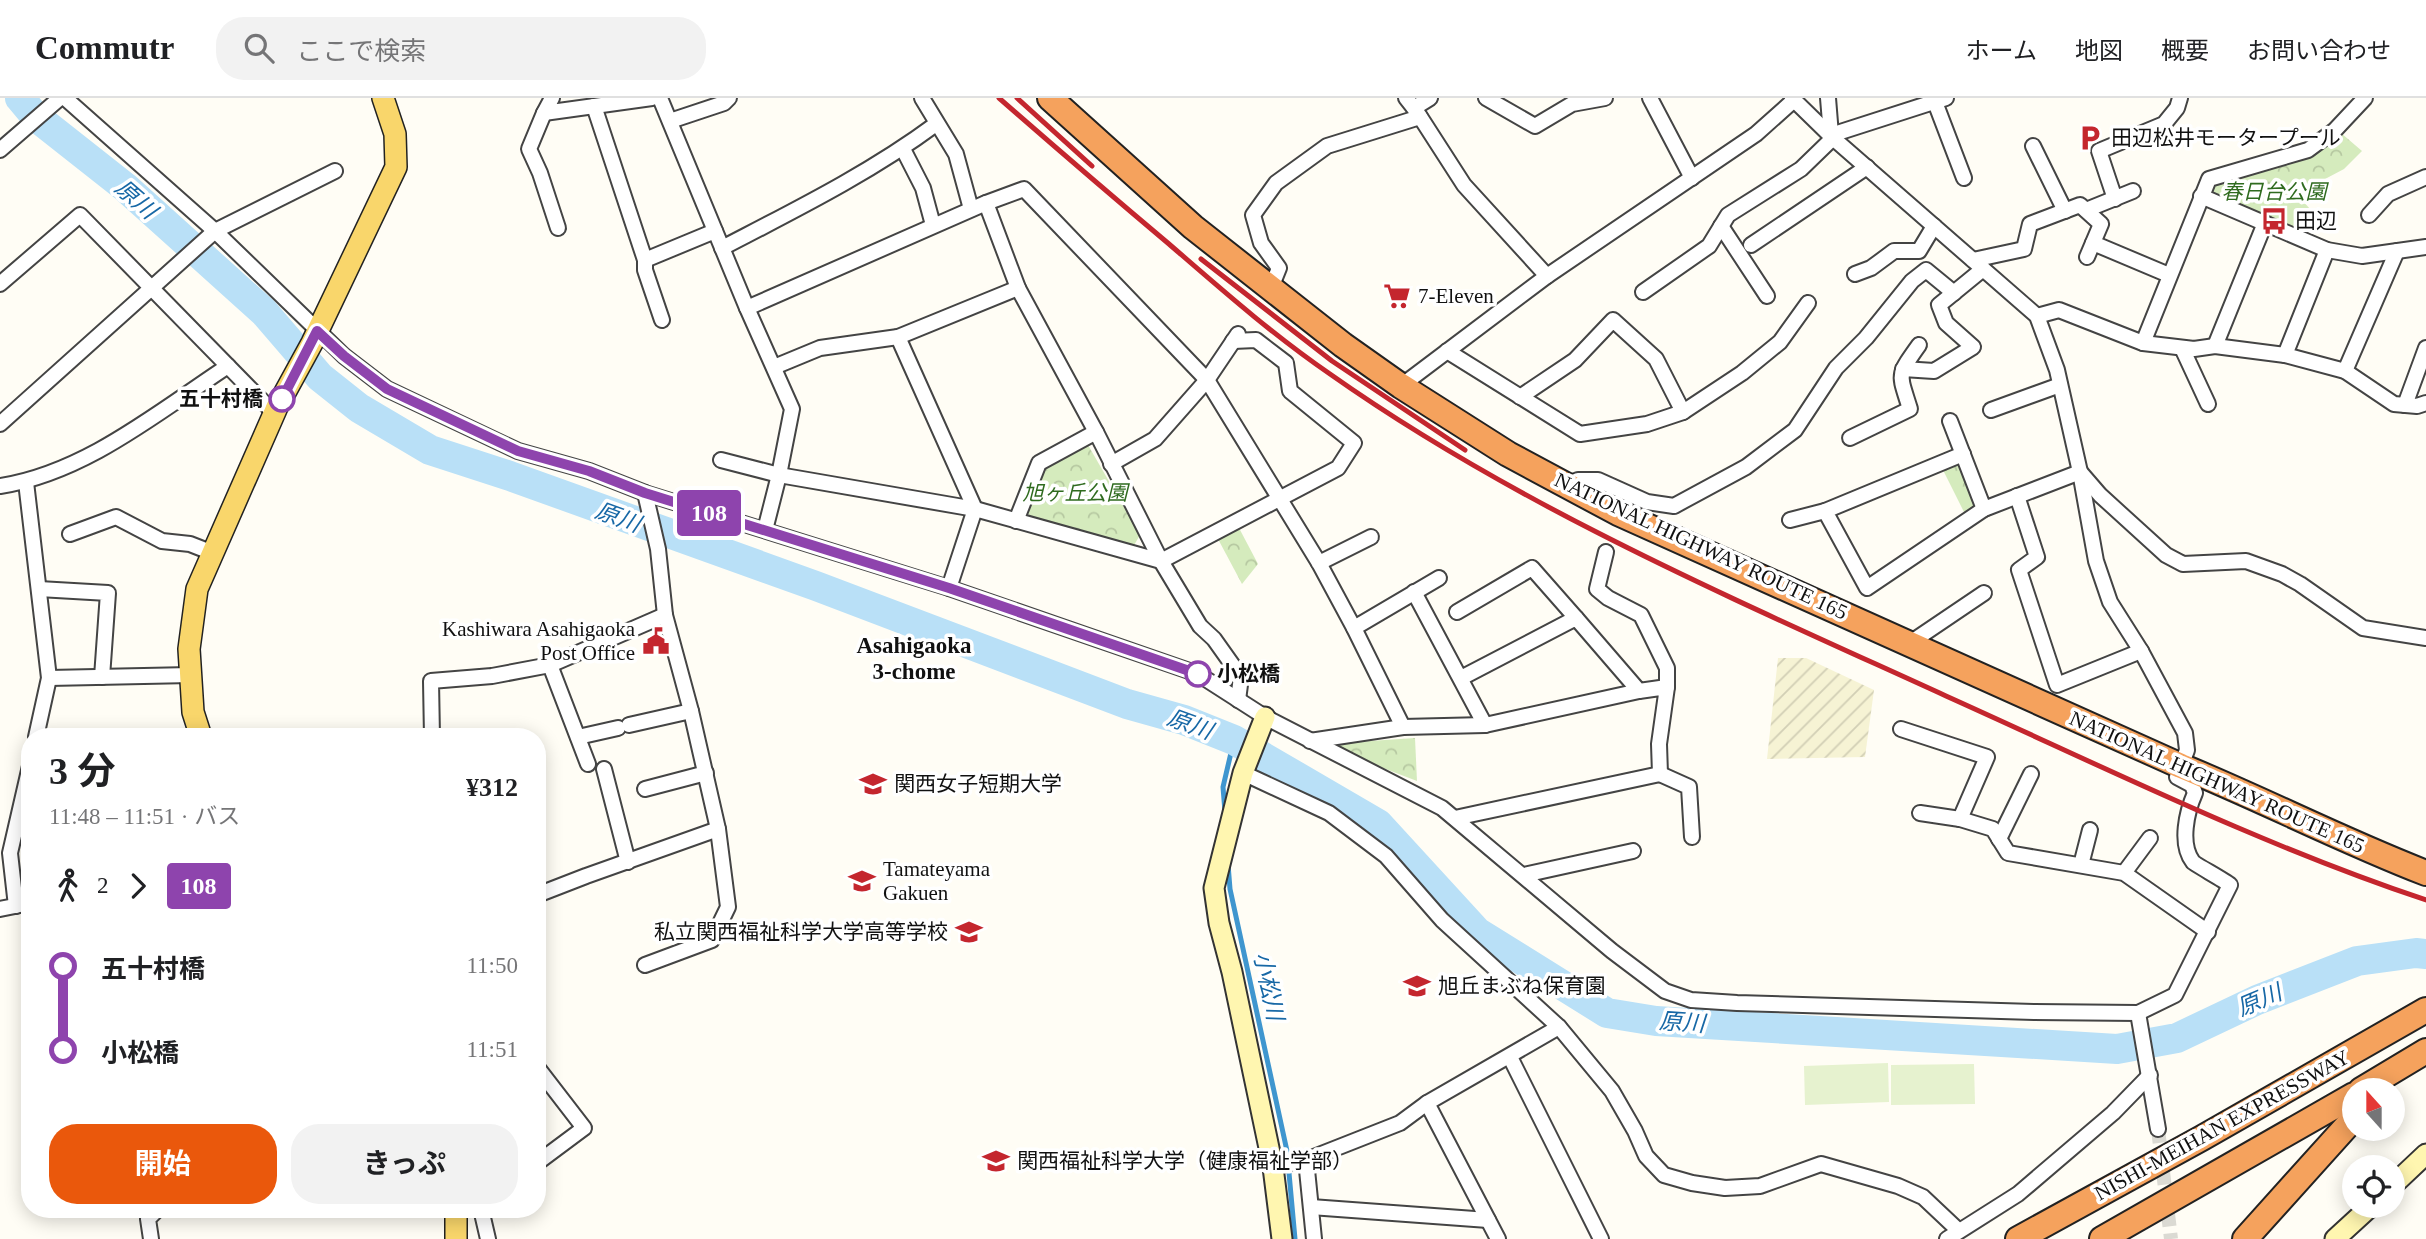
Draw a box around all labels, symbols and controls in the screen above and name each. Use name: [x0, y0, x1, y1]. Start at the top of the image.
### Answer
search box: [216, 17, 706, 80]
icon: search: [240, 29, 278, 67]
text: Commutr: [35, 30, 174, 66]
text: ここで検索: [296, 37, 426, 66]
text: ホーム: [1966, 38, 2037, 64]
text: 地図: [2075, 38, 2123, 64]
text: 概要: [2161, 38, 2209, 64]
text: お問い合わせ: [2247, 38, 2391, 64]
parking icon: 田辺松井モータープール: [2075, 123, 2105, 153]
place label: 田辺松井モータープール: [2111, 126, 2341, 150]
water label: 原川: [110, 175, 163, 226]
park label: 春日台公園: [2222, 180, 2329, 204]
bus stop icon: 田辺: [2259, 206, 2289, 236]
place label: 田辺: [2295, 209, 2337, 233]
supermarket icon: 7-Eleven: [1382, 281, 1412, 311]
place label: 7-Eleven: [1418, 284, 1494, 308]
marker: 五十村橋: [269, 386, 295, 412]
place label: 五十村橋: [179, 387, 263, 411]
street label: NATIONAL HIGHWAY ROUTE 165: [1551, 467, 1851, 625]
park label: 旭ヶ丘公園: [1023, 481, 1130, 505]
line badge: 108: [669, 490, 749, 536]
water label: 原川: [592, 498, 647, 538]
text: 108: [691, 500, 727, 526]
place label: Kashiwara Asahigaoka Post Office: [442, 617, 636, 665]
public building icon: Kashiwara Asahigaoka Post Office: [641, 626, 671, 656]
district label: Asahigaoka 3-chome: [856, 633, 972, 684]
marker: 小松橋: [1185, 661, 1211, 687]
place label: 小松橋: [1217, 662, 1280, 686]
water label: 原川: [1164, 705, 1219, 745]
street label: NATIONAL HIGHWAY ROUTE 165: [2066, 706, 2368, 858]
text: 3 分: [49, 750, 116, 792]
school or university icon: 関西女子短期大学: [858, 769, 888, 799]
place label: 関西女子短期大学: [894, 772, 1062, 796]
text: ¥312: [466, 773, 518, 802]
text: 11:48 – 11:51 · バス: [49, 804, 240, 829]
place label: Tamateyama Gakuen: [883, 857, 991, 905]
school or university icon: Tamateyama Gakuen: [847, 866, 877, 896]
icon: walk: [49, 867, 87, 905]
icon: forward: [119, 867, 157, 905]
text: 2: [97, 873, 109, 898]
text: 108: [181, 873, 217, 899]
school or university icon: 私立関西福祉科学大学高等学校: [954, 917, 984, 947]
place label: 私立関西福祉科学大学高等学校: [654, 920, 948, 944]
water label: 小松川: [1249, 950, 1289, 1025]
text: 11:50: [466, 953, 518, 978]
text: 五十村橋: [101, 955, 205, 984]
school or university icon: 旭丘まぶね保育園: [1402, 971, 1432, 1001]
place label: 旭丘まぶね保育園: [1438, 974, 1606, 998]
water label: 原川: [2233, 979, 2288, 1021]
water label: 原川: [1658, 1008, 1709, 1037]
text: 11:51: [466, 1037, 518, 1062]
text: 小松橋: [101, 1039, 179, 1068]
street label: NISHI-MEIHAN EXPRESSWAY: [2090, 1045, 2354, 1205]
north arrow: [2342, 1078, 2404, 1141]
map controls: [2342, 1078, 2405, 1218]
button: 開始: [49, 1124, 277, 1204]
button: きっぷ: [291, 1124, 518, 1204]
school or university icon: 関西福祉科学大学（健康福祉学部）: [981, 1146, 1011, 1176]
place label: 関西福祉科学大学（健康福祉学部）: [1017, 1149, 1353, 1173]
button: locate: [2342, 1155, 2405, 1218]

